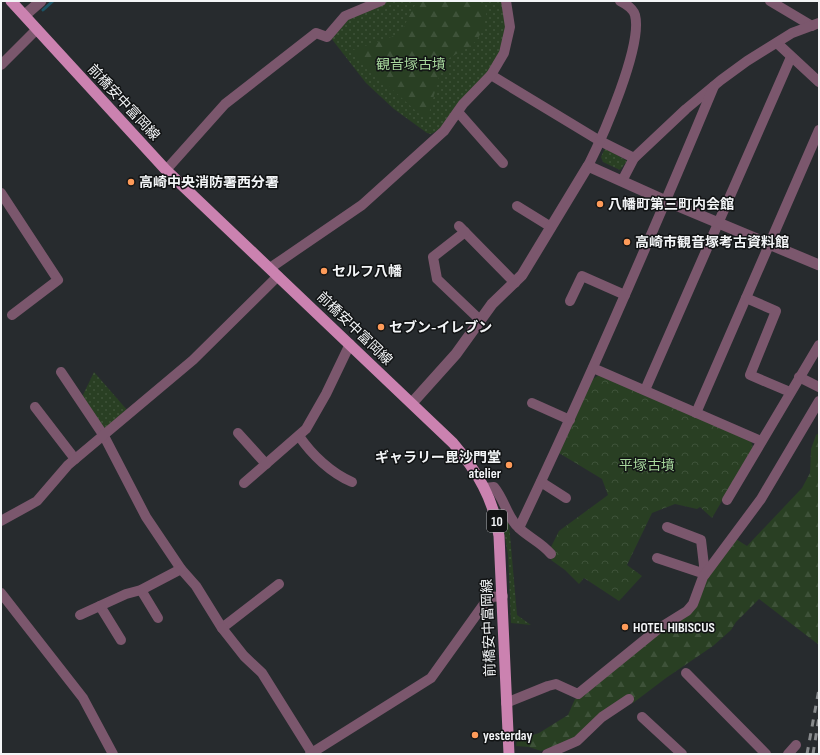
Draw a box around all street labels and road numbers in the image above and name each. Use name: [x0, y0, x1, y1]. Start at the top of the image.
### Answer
street label: 前橋安中富岡線: [84, 61, 163, 144]
street label: 前橋安中富岡線: [314, 288, 396, 369]
road number: 10: [487, 510, 507, 532]
street label: 前橋安中富岡線: [478, 579, 499, 677]

